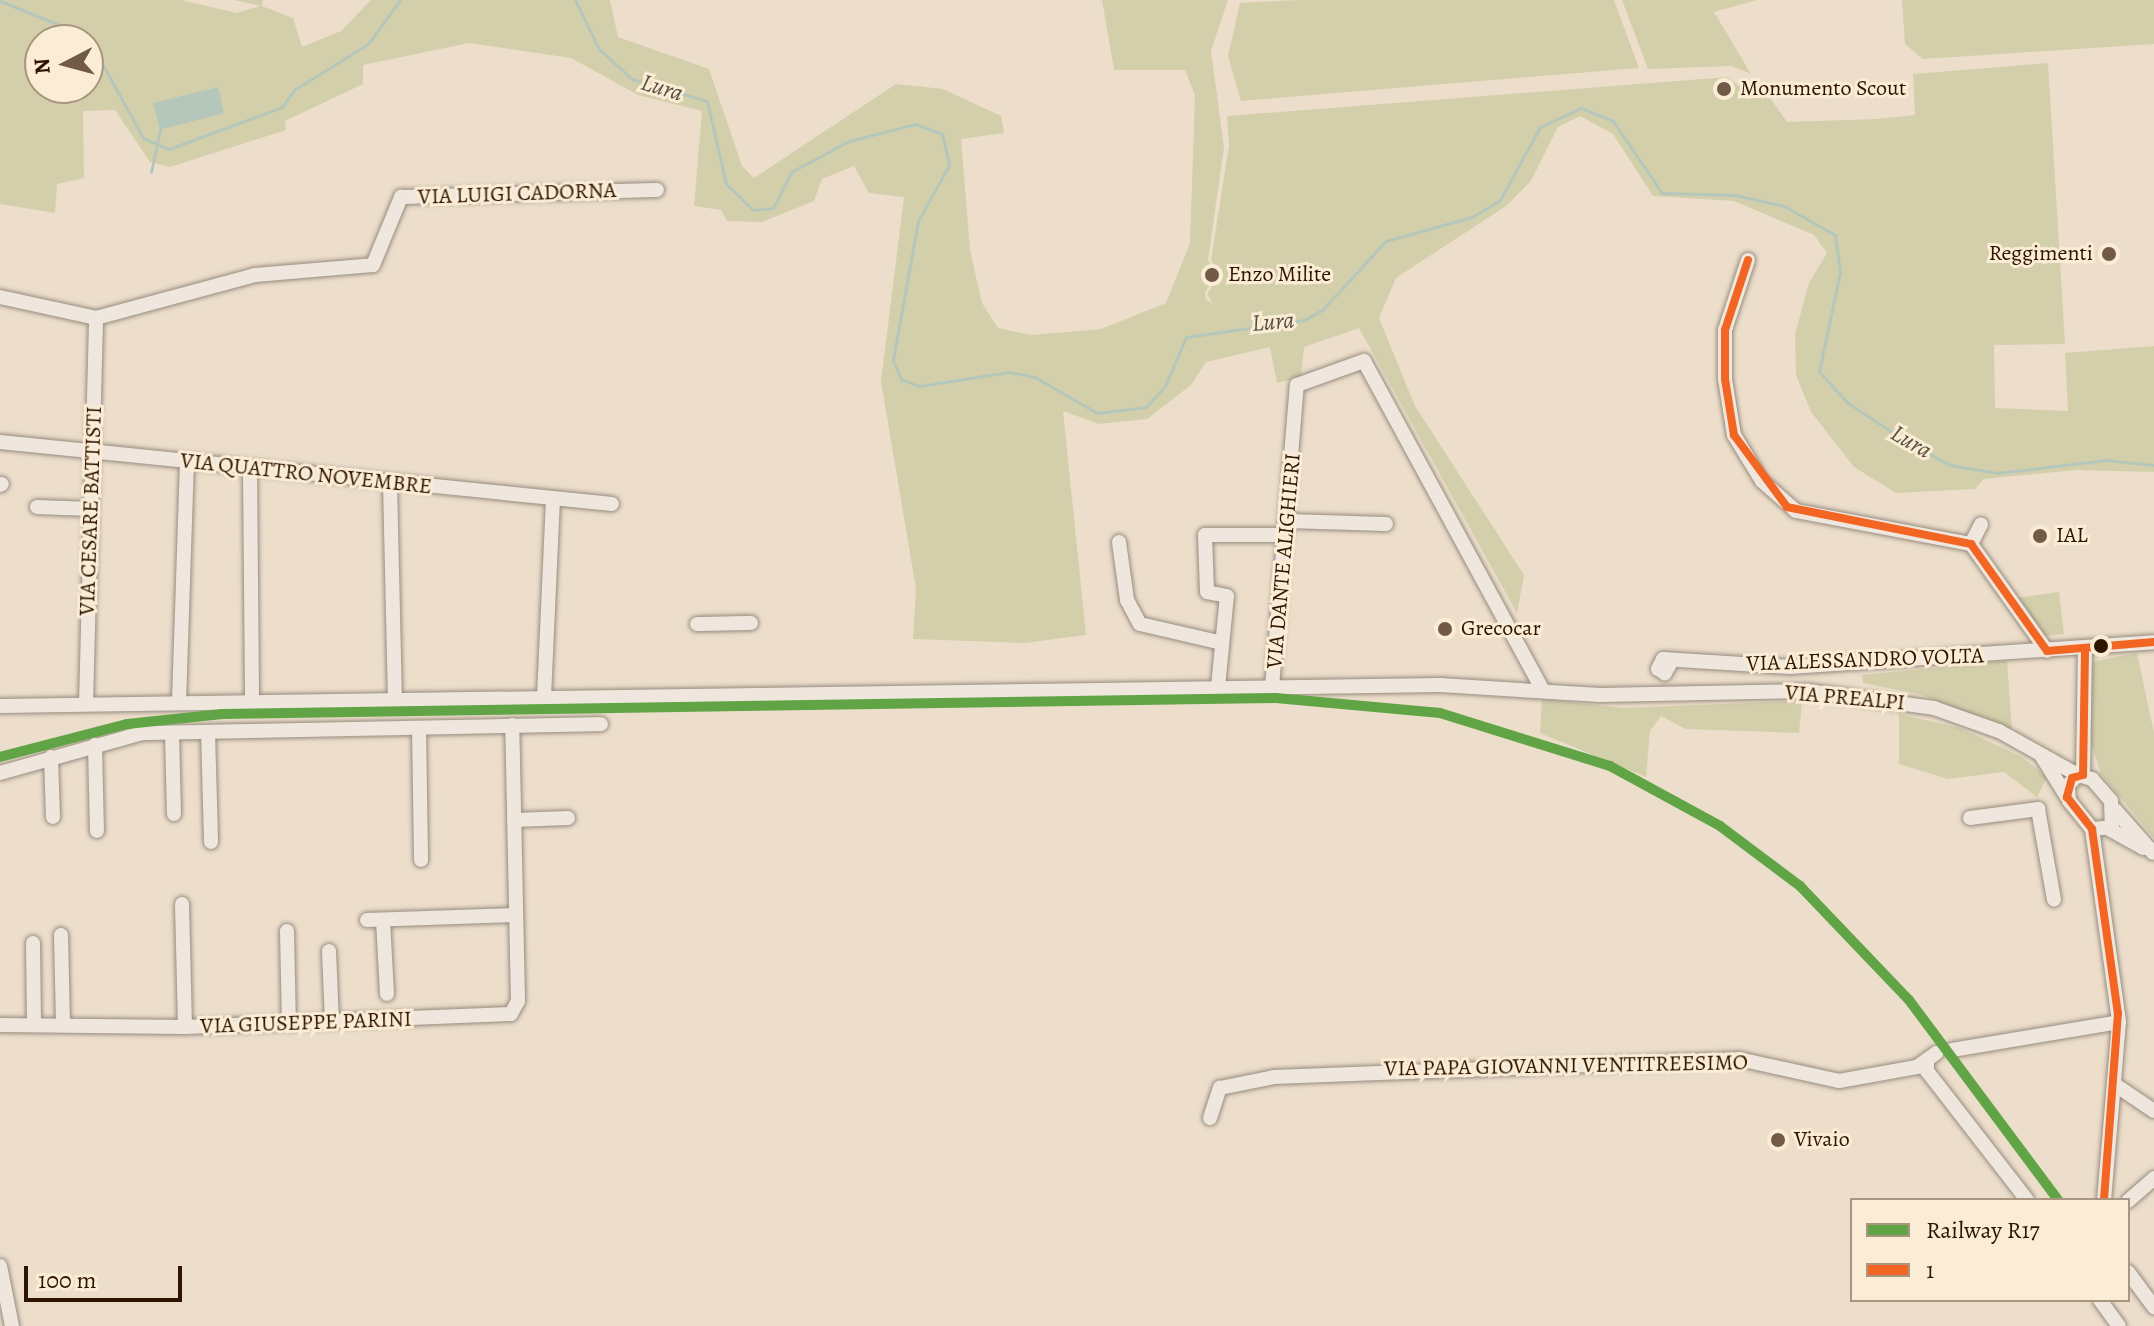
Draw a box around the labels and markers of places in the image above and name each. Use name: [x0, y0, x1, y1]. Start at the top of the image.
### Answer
place label: Monumento Scout: [1740, 76, 1906, 102]
marker: Monumento Scout: [1715, 80, 1733, 98]
place label: Reggimenti: [1989, 241, 2093, 267]
marker: Reggimenti: [2100, 245, 2118, 263]
place label: Enzo Milite: [1228, 262, 1331, 288]
marker: Enzo Milite: [1203, 266, 1221, 284]
place label: IAL: [2056, 523, 2088, 549]
marker: IAL: [2031, 527, 2049, 545]
place label: Grecocar: [1461, 616, 1541, 642]
marker: Grecocar: [1436, 620, 1454, 638]
unlabelled marker: [2093, 638, 2109, 654]
place label: Vivaio: [1794, 1127, 1850, 1153]
marker: Vivaio: [1769, 1131, 1787, 1149]

